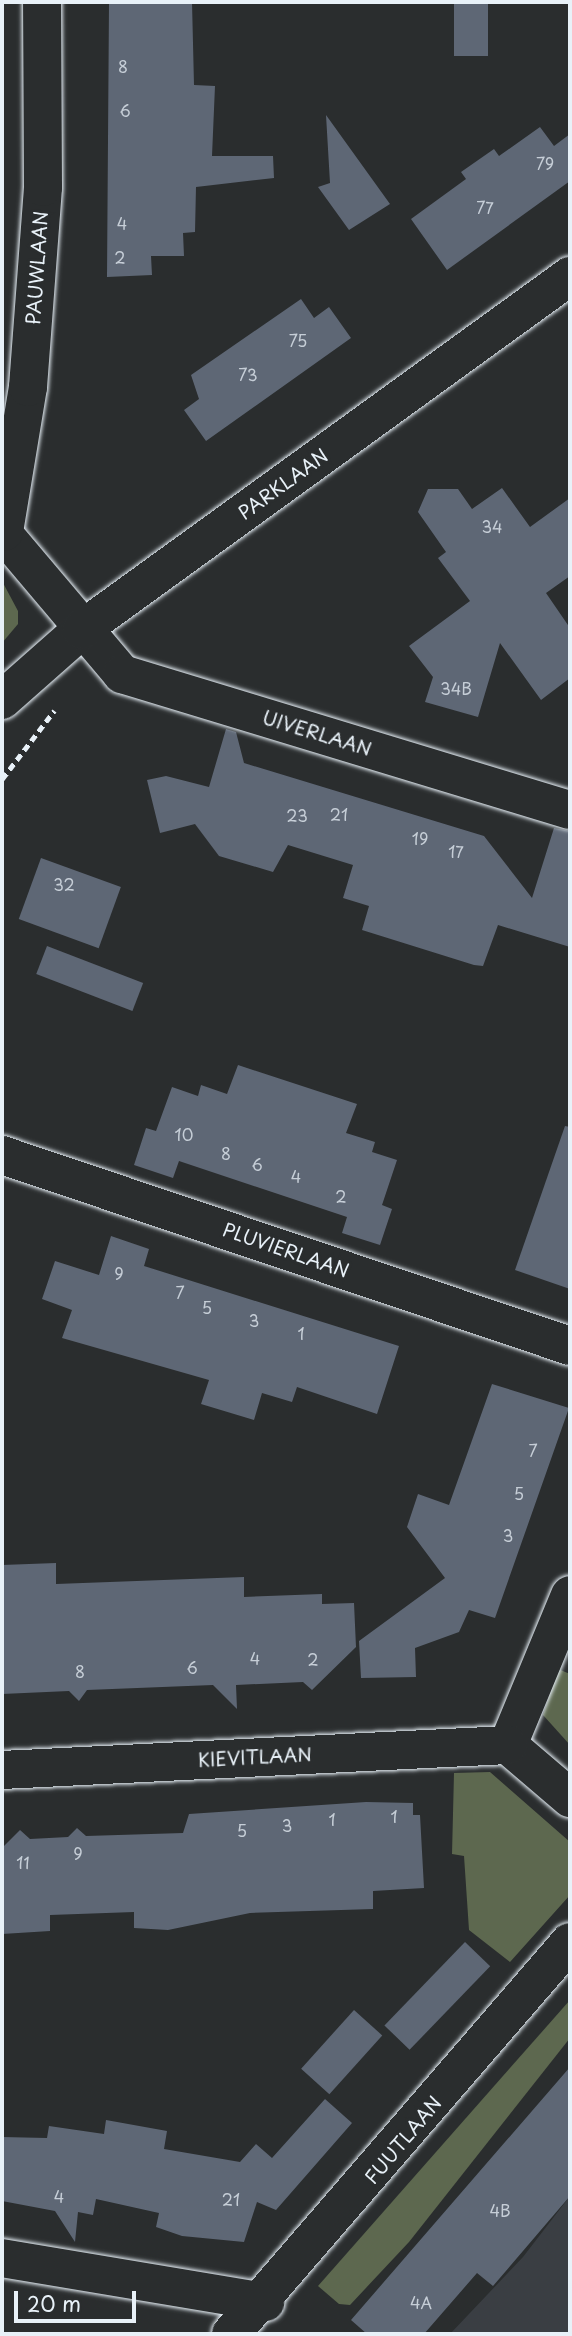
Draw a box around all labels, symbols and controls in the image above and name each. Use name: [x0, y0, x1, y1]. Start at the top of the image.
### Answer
house number: 8: [118, 56, 128, 76]
house number: 6: [119, 100, 131, 120]
house number: 79: [536, 153, 554, 173]
house number: 77: [476, 197, 494, 217]
street label: PAUWLAAN: [22, 210, 52, 326]
house number: 4: [117, 213, 127, 233]
house number: 2: [114, 247, 126, 267]
house number: 75: [289, 330, 307, 350]
house number: 73: [238, 364, 258, 384]
street label: PARKLAAN: [234, 444, 332, 524]
house number: 34: [481, 516, 503, 536]
house number: 34B: [440, 678, 472, 698]
street label: UIVERLAAN: [260, 706, 374, 760]
house number: 21: [330, 804, 348, 824]
house number: 23: [286, 805, 308, 825]
house number: 19: [412, 828, 428, 848]
house number: 17: [448, 841, 464, 861]
house number: 32: [53, 874, 75, 894]
house number: 10: [175, 1124, 193, 1144]
house number: 8: [221, 1143, 231, 1163]
house number: 6: [251, 1154, 263, 1174]
house number: 4: [291, 1166, 301, 1186]
house number: 2: [335, 1186, 347, 1206]
street label: PLUVIERLAAN: [220, 1218, 352, 1282]
house number: 9: [114, 1263, 124, 1283]
house number: 7: [175, 1282, 185, 1302]
house number: 5: [202, 1297, 212, 1317]
house number: 3: [249, 1310, 259, 1330]
house number: 1: [297, 1323, 305, 1343]
house number: 7: [528, 1440, 538, 1460]
house number: 5: [514, 1483, 524, 1503]
house number: 3: [503, 1525, 513, 1545]
house number: 4: [250, 1648, 260, 1668]
house number: 2: [307, 1649, 319, 1669]
house number: 6: [186, 1657, 198, 1677]
house number: 8: [75, 1661, 85, 1681]
street label: KIEVITLAAN: [197, 1743, 313, 1771]
house number: 1: [390, 1806, 398, 1826]
house number: 1: [328, 1809, 336, 1829]
house number: 3: [282, 1815, 292, 1835]
house number: 5: [237, 1820, 247, 1840]
house number: 9: [73, 1843, 83, 1863]
house number: 11: [16, 1852, 30, 1872]
street label: FUUTLAAN: [360, 2092, 446, 2188]
house number: 4: [54, 2186, 64, 2206]
house number: 21: [222, 2189, 240, 2209]
house number: 4B: [489, 2200, 511, 2220]
scale bar: [18, 2276, 140, 2320]
text: 20 m: [27, 2287, 81, 2319]
house number: 4A: [410, 2292, 432, 2312]

